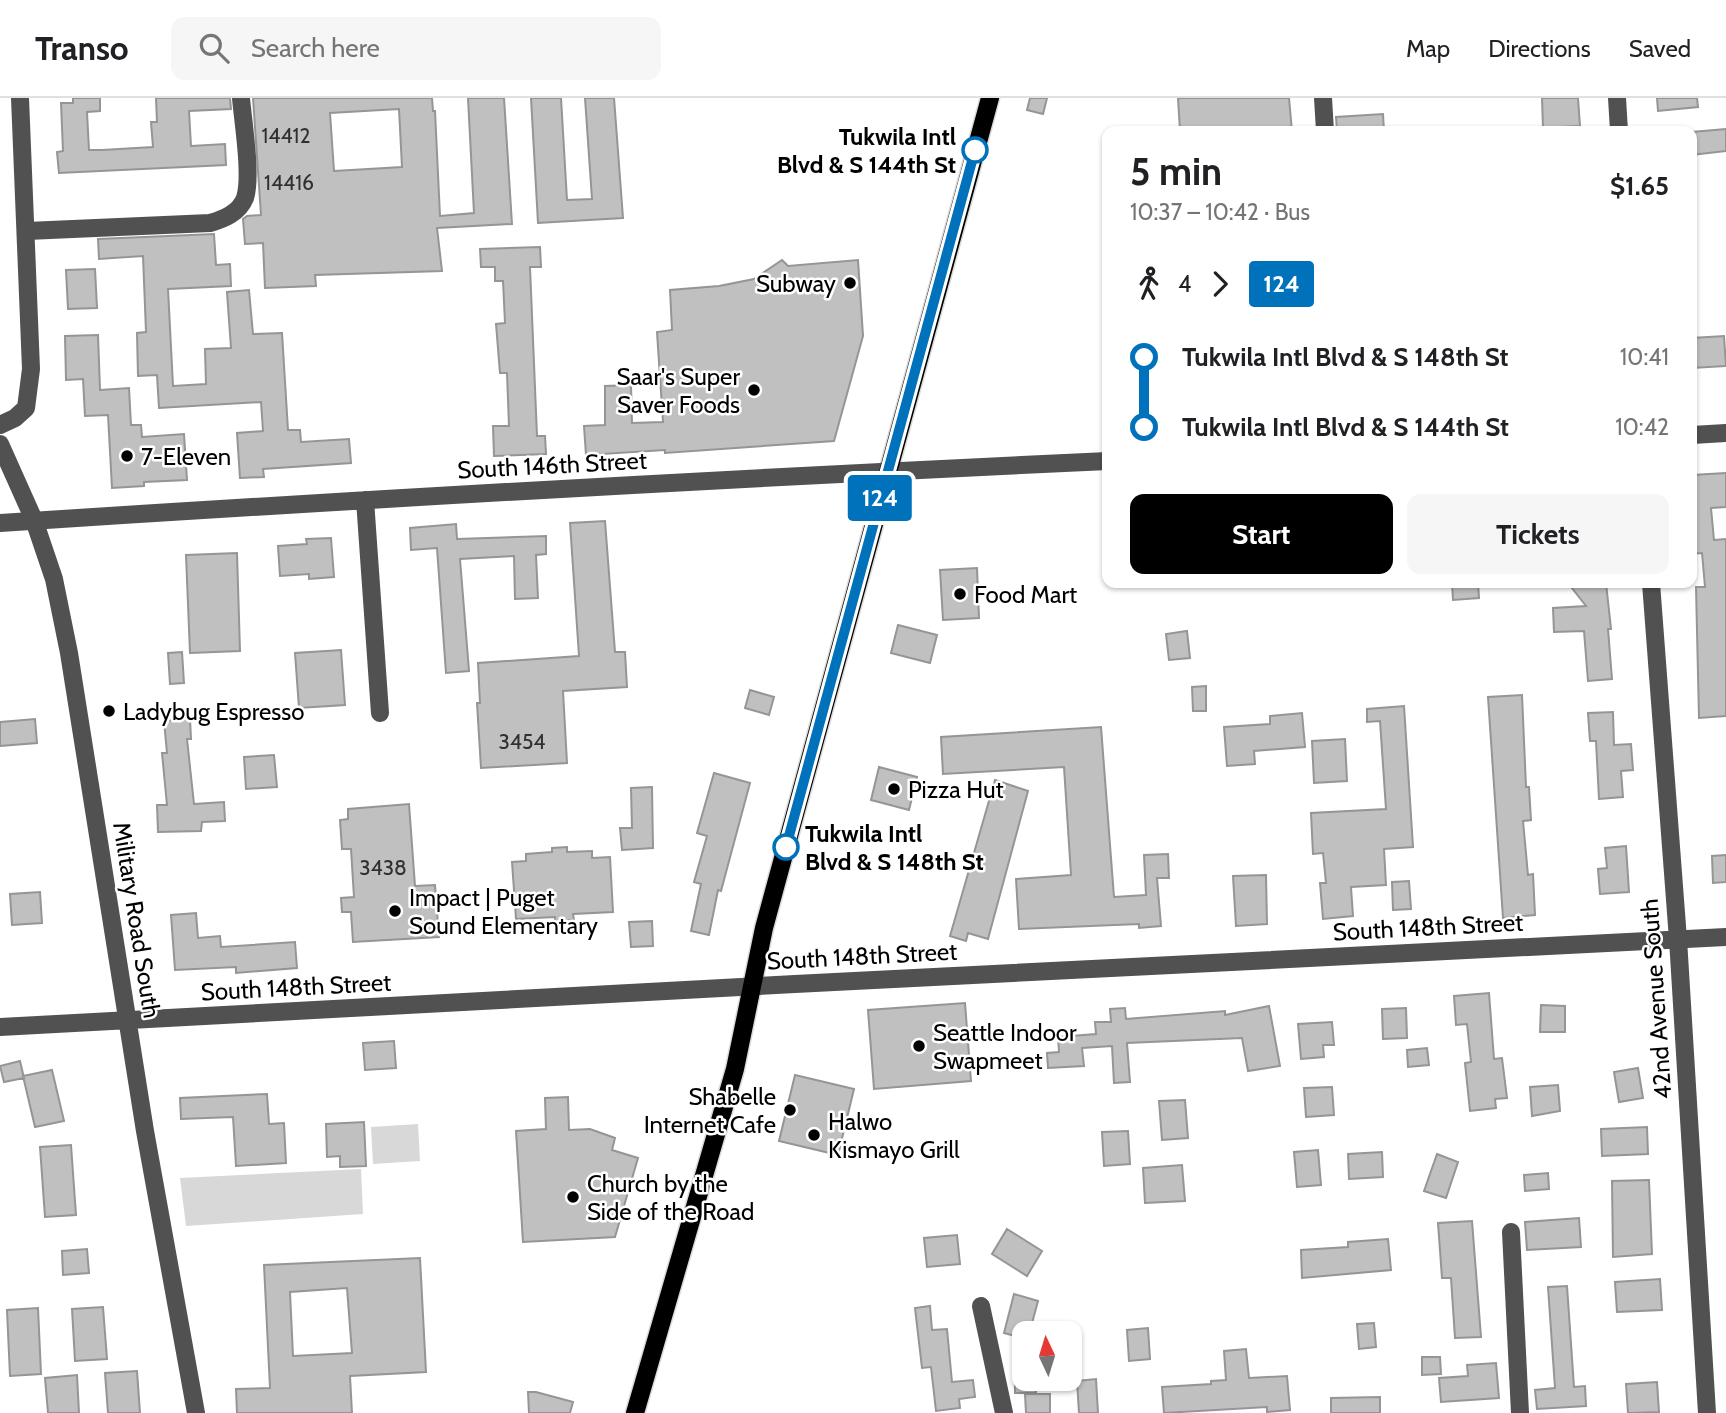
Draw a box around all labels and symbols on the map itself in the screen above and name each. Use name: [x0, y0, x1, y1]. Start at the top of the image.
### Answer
place label: Tukwila Intl Blvd & S 144th St: [777, 122, 956, 179]
house number: 14412: [262, 123, 310, 148]
marker: Tukwila Intl Blvd & S 144th St: [962, 137, 988, 163]
house number: 14416: [264, 170, 314, 195]
place label: Subway: [756, 269, 836, 298]
marker: Subway: [842, 275, 858, 291]
place label: Saar's Super Saver Foods: [616, 362, 740, 419]
marker: Saar's Super Saver Foods: [746, 382, 762, 398]
place label: 7-Eleven: [141, 442, 231, 471]
street label: South 146th Street: [456, 446, 648, 484]
marker: 7-Eleven: [119, 448, 135, 464]
line badge: 124: [840, 475, 920, 521]
place label: Food Mart: [974, 580, 1077, 609]
marker: Food Mart: [952, 586, 968, 602]
place label: Ladybug Espresso: [123, 697, 304, 726]
marker: Ladybug Espresso: [101, 703, 117, 719]
house number: 3454: [499, 729, 546, 754]
place label: Pizza Hut: [908, 775, 1004, 804]
marker: Pizza Hut: [886, 781, 902, 797]
place label: Tukwila Intl Blvd & S 148th St: [805, 819, 984, 876]
street label: Military Road South: [107, 820, 167, 1020]
marker: Tukwila Intl Blvd & S 148th St: [773, 834, 799, 860]
house number: 3438: [359, 855, 407, 880]
place label: Impact | Puget Sound Elementary: [409, 883, 598, 940]
street label: 42nd Avenue South: [1635, 898, 1677, 1100]
marker: Impact | Puget Sound Elementary: [387, 903, 403, 919]
street label: South 148th Street: [1332, 908, 1524, 946]
street label: South 148th Street: [766, 937, 958, 975]
street label: South 148th Street: [200, 968, 392, 1006]
place label: Seattle Indoor Swapmeet: [933, 1018, 1077, 1075]
marker: Seattle Indoor Swapmeet: [911, 1038, 927, 1054]
place label: Shabelle Internet Cafe: [644, 1082, 776, 1139]
marker: Shabelle Internet Cafe: [782, 1102, 798, 1118]
place label: Halwo Kismayo Grill: [828, 1107, 960, 1164]
marker: Halwo Kismayo Grill: [806, 1127, 822, 1143]
place label: Church by the Side of the Road: [587, 1169, 754, 1226]
marker: Church by the Side of the Road: [565, 1189, 581, 1205]
north arrow: [1012, 1321, 1082, 1391]

